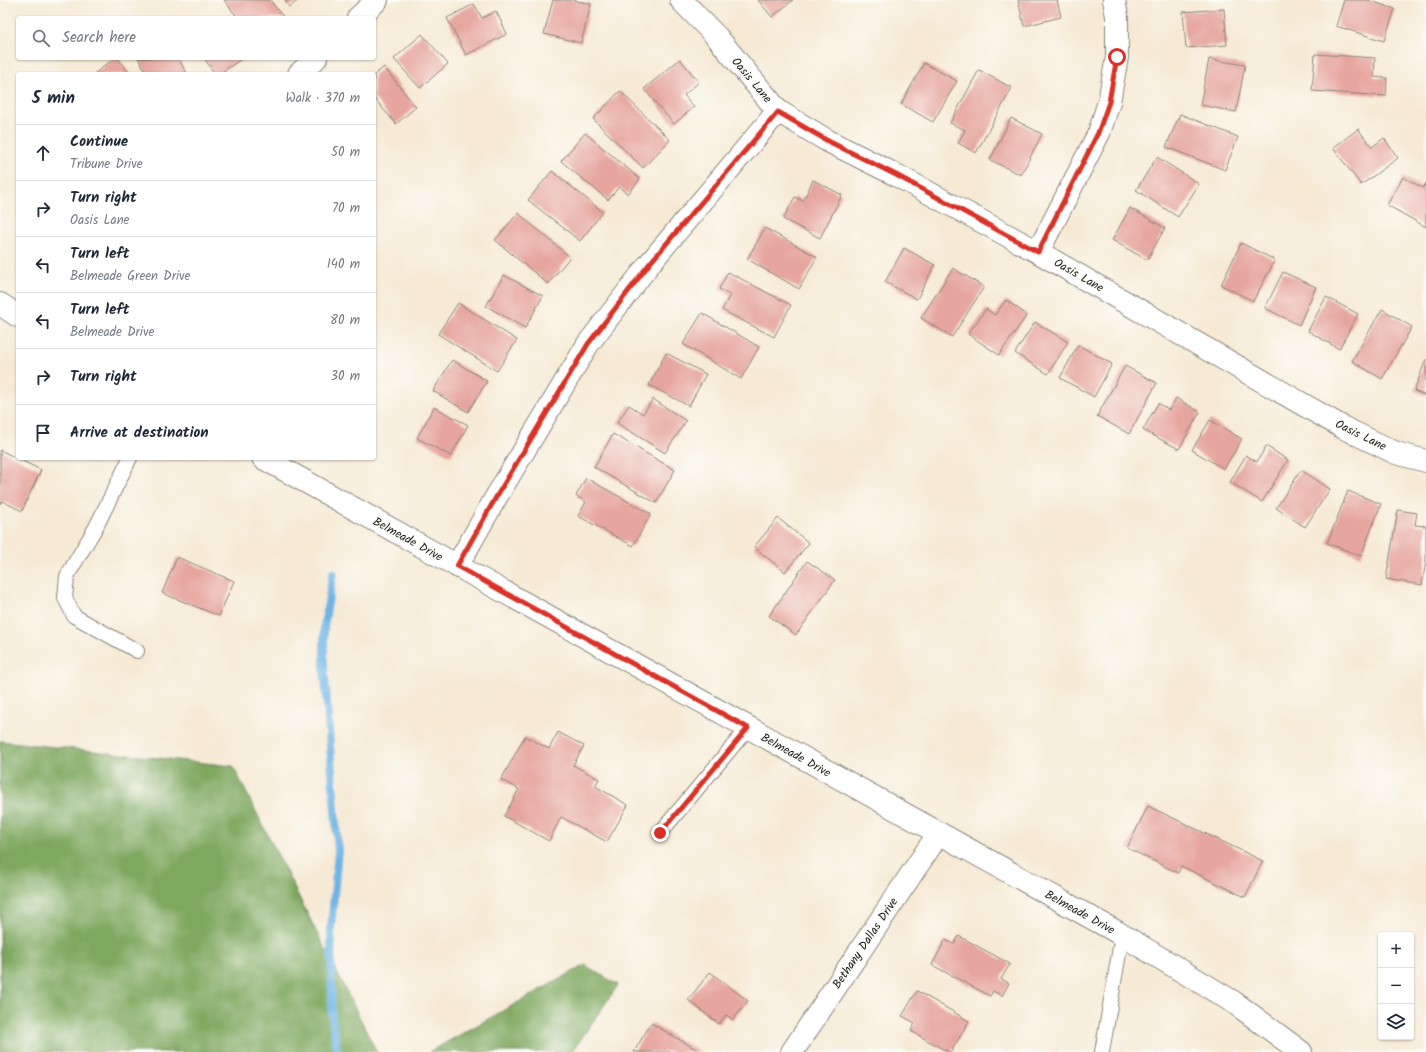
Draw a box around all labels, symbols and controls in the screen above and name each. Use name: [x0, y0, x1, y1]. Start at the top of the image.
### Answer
search box: [16, 16, 376, 60]
text: Search here: [62, 26, 136, 50]
icon: search: [30, 27, 52, 49]
route start: [1108, 48, 1126, 66]
street label: Oasis Lane: [727, 53, 777, 108]
text: 5 min: [32, 85, 75, 112]
text: Walk · 370 m: [285, 88, 360, 109]
text: Continue: [70, 130, 128, 154]
icon: ahead: [32, 142, 54, 164]
text: 50 m: [331, 142, 360, 163]
text: Tribune Drive: [70, 154, 143, 175]
text: Turn right: [70, 186, 137, 210]
icon: right: [32, 198, 54, 220]
text: 70 m: [332, 198, 360, 219]
text: Oasis Lane: [70, 210, 129, 231]
text: Turn left: [70, 242, 130, 266]
street label: Oasis Lane: [1050, 253, 1108, 298]
icon: left: [32, 254, 54, 276]
text: 140 m: [327, 254, 360, 275]
text: Belmeade Green Drive: [70, 266, 190, 287]
text: Turn left: [70, 298, 130, 322]
icon: left: [32, 310, 54, 332]
text: 80 m: [330, 310, 360, 331]
text: Belmeade Drive: [70, 322, 154, 343]
text: Turn right: [70, 365, 137, 389]
icon: right: [32, 366, 54, 388]
text: 30 m: [331, 366, 360, 387]
street label: Oasis Lane: [1332, 415, 1390, 456]
text: Arrive at destination: [70, 421, 209, 445]
icon: arrive: [32, 422, 54, 444]
street label: Belmeade Drive: [369, 512, 447, 567]
street label: Belmeade Drive: [757, 728, 835, 783]
route end: [651, 824, 669, 842]
street label: Belmeade Drive: [1041, 885, 1119, 940]
street label: Bethany Dallas Drive: [828, 893, 903, 993]
map controls: [1378, 932, 1414, 1040]
button: +: [1378, 932, 1414, 968]
button: −: [1378, 968, 1414, 1004]
button: layers: [1378, 1004, 1414, 1040]

